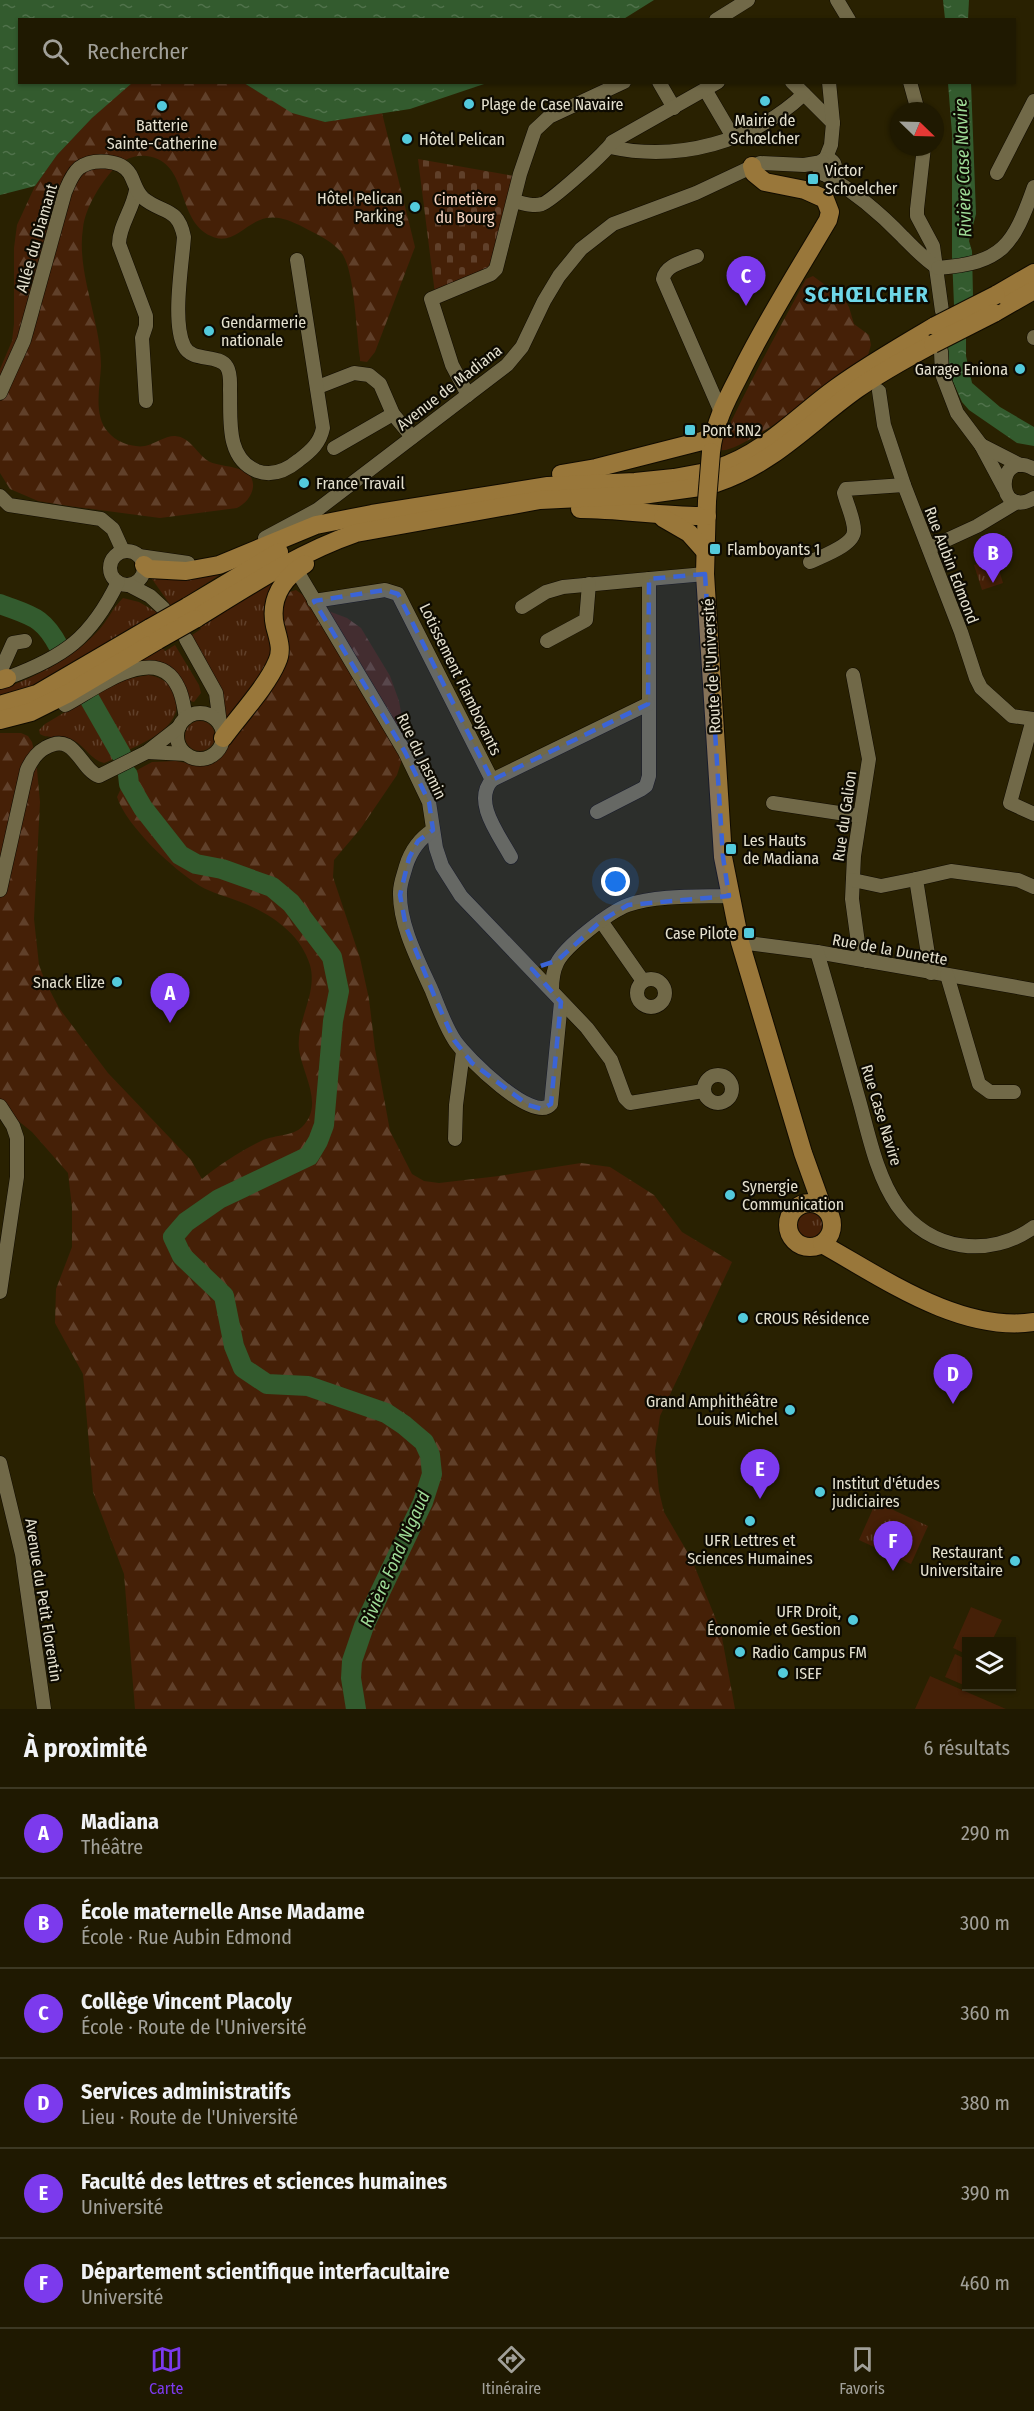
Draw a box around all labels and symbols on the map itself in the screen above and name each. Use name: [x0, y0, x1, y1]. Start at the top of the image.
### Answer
marker: Mairie de Schœlcher: [758, 94, 772, 108]
place label: Plage de Case Navaire: [481, 95, 624, 114]
marker: Plage de Case Navaire: [462, 97, 476, 111]
water label: Rivière Case Navire: [950, 98, 976, 238]
marker: Batterie Sainte-Catherine: [155, 99, 169, 113]
north arrow: [890, 102, 944, 156]
place label: Mairie de Schœlcher: [730, 111, 800, 148]
place label: Batterie Sainte-Catherine: [107, 116, 217, 153]
place label: Hôtel Pelican: [419, 130, 505, 149]
marker: Hôtel Pelican: [400, 132, 414, 146]
place label: Victor Schoelcher: [825, 161, 898, 198]
marker: Victor Schoelcher: [806, 172, 820, 186]
street label: Allée du Diamant: [12, 181, 61, 295]
place label: Hôtel Pelican Parking: [317, 189, 403, 226]
park label: Cimetière du Bourg: [434, 190, 496, 227]
marker: Hôtel Pelican Parking: [408, 200, 422, 214]
pin: C: [726, 256, 766, 306]
district label: SCHŒLCHER: [805, 281, 929, 308]
place label: Gendarmerie nationale: [221, 313, 306, 350]
marker: Gendarmerie nationale: [202, 324, 216, 338]
street label: Avenue de Madiana: [393, 340, 506, 434]
place label: Garage Eniona: [915, 360, 1008, 379]
marker: Garage Eniona: [1013, 362, 1027, 376]
place label: Pont RN2: [702, 421, 761, 440]
marker: Pont RN2: [683, 423, 697, 437]
place label: France Travail: [316, 474, 405, 493]
marker: France Travail: [297, 476, 311, 490]
street label: Rue Aubin Edmond: [920, 504, 983, 626]
pin: B: [974, 534, 1012, 583]
place label: Flamboyants 1: [727, 540, 820, 559]
marker: Flamboyants 1: [708, 542, 722, 556]
street label: Route de l'Université: [698, 598, 725, 734]
street label: Lotissement Flamboyants: [415, 600, 506, 758]
street label: Rue du Jasmin: [393, 710, 451, 802]
street label: Rue du Galion: [829, 769, 860, 863]
place label: Les Hauts de Madiana: [743, 831, 819, 868]
marker: Les Hauts de Madiana: [724, 842, 738, 856]
your location: [601, 867, 630, 896]
place label: Case Pilote: [665, 924, 737, 943]
marker: Case Pilote: [742, 926, 756, 940]
street label: Rue de la Dunette: [831, 930, 949, 969]
place label: Snack Elize: [33, 973, 105, 992]
pin: A: [150, 974, 190, 1023]
marker: Snack Elize: [110, 975, 124, 989]
street label: Rue Case Navire: [857, 1062, 906, 1168]
place label: Synergie Communication: [742, 1177, 844, 1214]
marker: Synergie Communication: [723, 1188, 737, 1202]
place label: CROUS Résidence: [755, 1309, 869, 1328]
marker: CROUS Résidence: [736, 1311, 750, 1325]
pin: D: [934, 1354, 972, 1404]
place label: Grand Amphithéâtre Louis Michel: [646, 1392, 778, 1429]
marker: Grand Amphithéâtre Louis Michel: [783, 1403, 797, 1417]
pin: E: [740, 1450, 780, 1499]
place label: Institut d'études judiciaires: [831, 1474, 940, 1511]
marker: Institut d'études judiciaires: [813, 1485, 827, 1499]
water label: Rivière Fond Nigaud: [355, 1487, 435, 1630]
marker: UFR Lettres et Sciences Humaines: [743, 1514, 757, 1528]
street label: Avenue du Petit Florentin: [21, 1517, 66, 1683]
pin: F: [874, 1522, 912, 1571]
place label: UFR Lettres et Sciences Humaines: [687, 1531, 813, 1568]
place label: Restaurant Universitaire: [920, 1543, 1004, 1580]
marker: Restaurant Universitaire: [1008, 1554, 1022, 1568]
place label: UFR Droit, Économie et Gestion: [707, 1602, 841, 1639]
marker: UFR Droit, Économie et Gestion: [846, 1613, 860, 1627]
place label: Radio Campus FM: [752, 1643, 867, 1662]
marker: Radio Campus FM: [733, 1645, 747, 1659]
place label: ISEF: [795, 1664, 822, 1683]
marker: ISEF: [776, 1666, 790, 1680]

